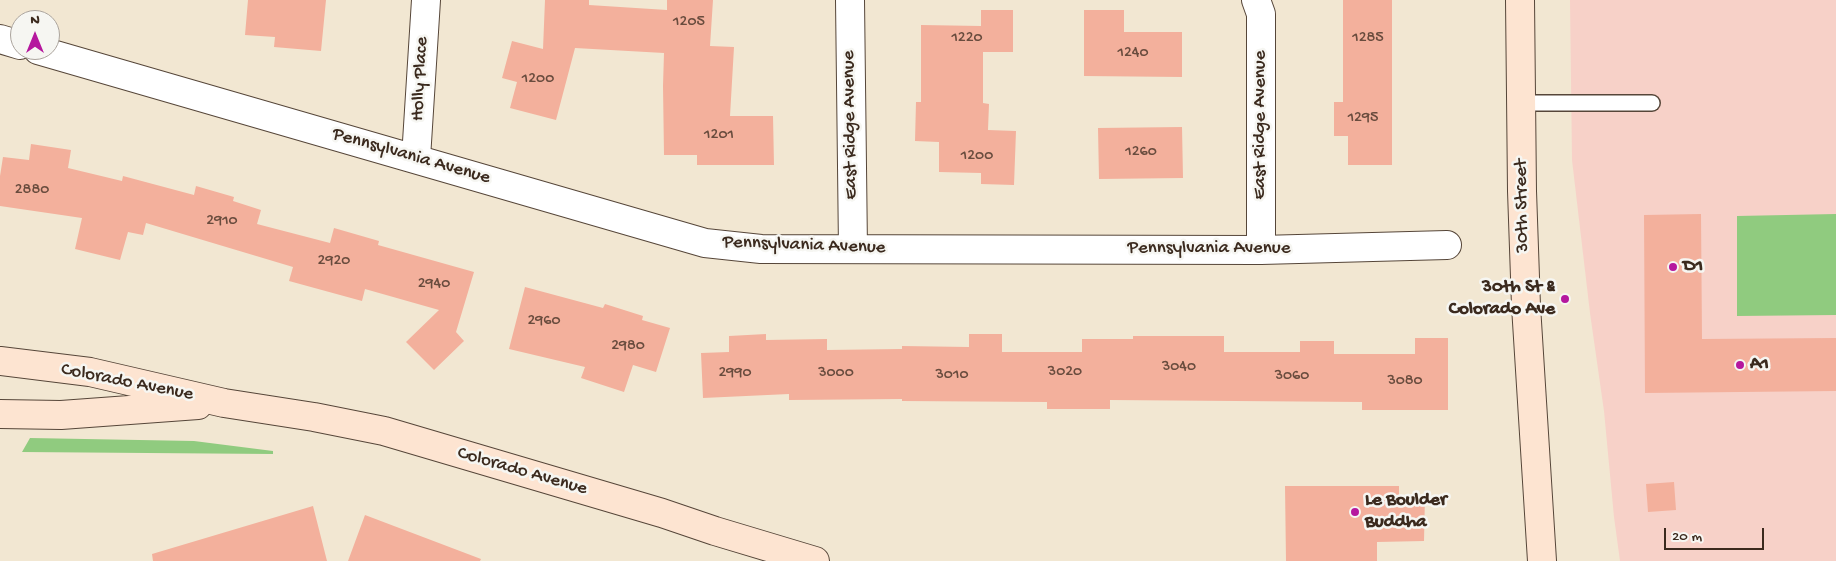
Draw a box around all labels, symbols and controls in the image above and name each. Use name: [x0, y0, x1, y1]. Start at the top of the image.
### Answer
north arrow: [10, 10, 60, 60]
text: N: [30, 12, 40, 29]
house number: 1205: [673, 13, 705, 33]
house number: 1220: [951, 29, 983, 49]
house number: 1285: [1352, 29, 1384, 49]
street label: Holly Place: [407, 36, 435, 122]
house number: 1240: [1118, 44, 1148, 64]
street label: East Ridge Avenue: [838, 50, 864, 200]
street label: East Ridge Avenue: [1250, 50, 1272, 200]
house number: 1200: [522, 70, 554, 90]
house number: 1295: [1348, 109, 1378, 129]
street label: Pennsylvania Avenue: [329, 124, 493, 190]
house number: 1201: [704, 126, 734, 146]
house number: 1260: [1125, 143, 1157, 163]
house number: 1200: [961, 147, 993, 167]
street label: 30th Street: [1511, 159, 1535, 253]
house number: 2880: [15, 181, 49, 201]
house number: 2910: [206, 212, 238, 232]
street label: Pennsylvania Avenue: [722, 232, 886, 260]
street label: Pennsylvania Avenue: [1127, 238, 1291, 260]
house number: 2920: [318, 252, 350, 272]
place label: D1: [1683, 256, 1703, 278]
marker: D1: [1667, 261, 1679, 273]
house number: 2940: [418, 275, 450, 295]
place label: 30th St & Colorado Ave: [1449, 277, 1555, 321]
marker: 30th St & Colorado Ave: [1559, 293, 1571, 305]
house number: 2960: [527, 312, 561, 332]
house number: 2980: [611, 337, 645, 357]
place label: A1: [1750, 354, 1769, 376]
house number: 3040: [1162, 358, 1196, 378]
street label: Colorado Avenue: [59, 359, 195, 407]
marker: A1: [1734, 359, 1746, 371]
house number: 3020: [1048, 363, 1082, 383]
house number: 2990: [719, 364, 751, 384]
house number: 3000: [818, 364, 854, 384]
house number: 3010: [936, 366, 968, 386]
house number: 3060: [1275, 367, 1309, 387]
house number: 3080: [1387, 372, 1423, 392]
street label: Colorado Avenue: [454, 443, 590, 501]
place label: Le Boulder Buddha: [1365, 490, 1447, 534]
marker: Le Boulder Buddha: [1349, 506, 1361, 518]
scale bar: [1666, 518, 1766, 550]
text: 20 m: [1672, 528, 1702, 546]

